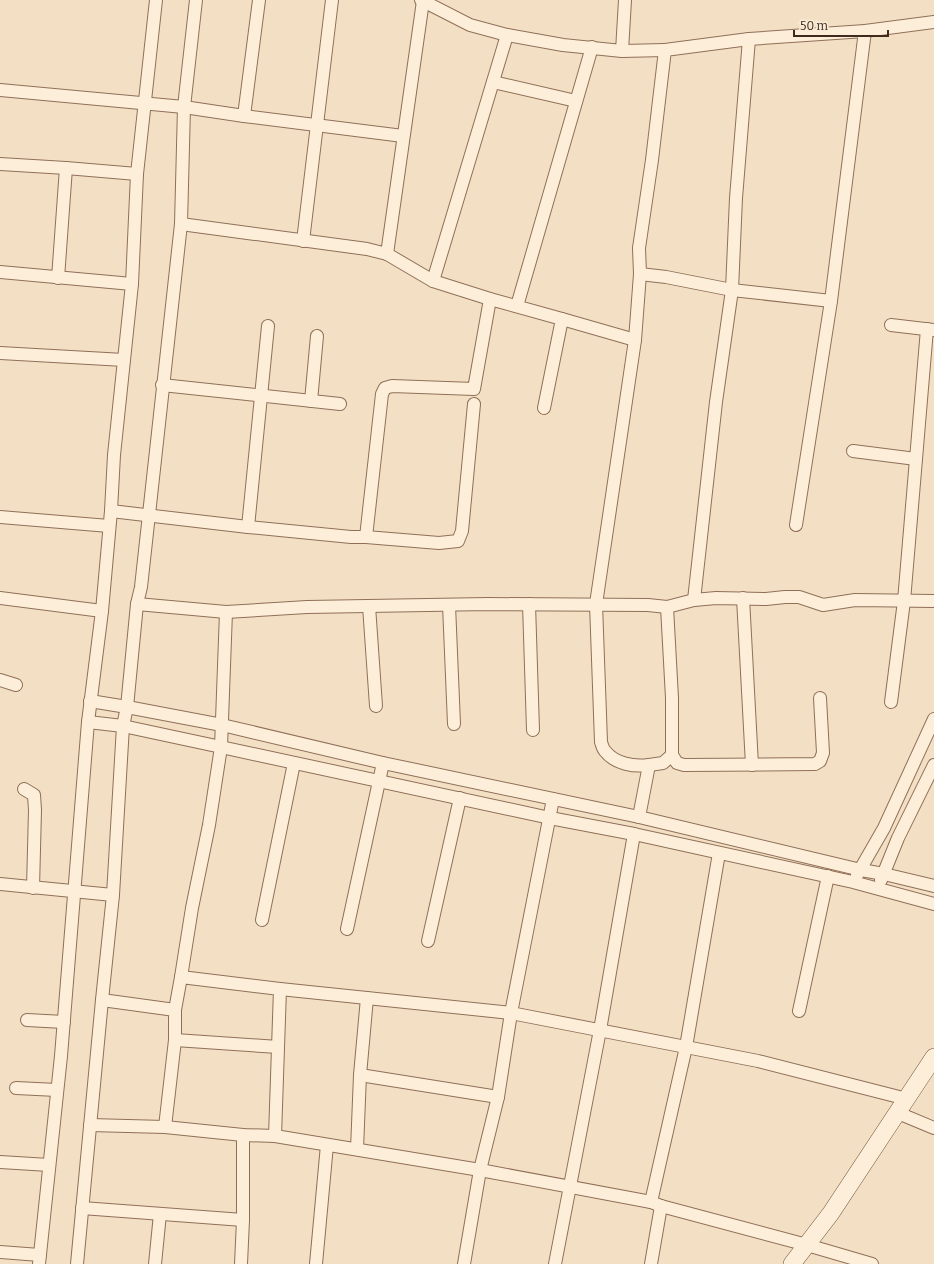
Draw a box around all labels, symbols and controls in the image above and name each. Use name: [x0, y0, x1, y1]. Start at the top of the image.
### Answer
scale bar: [794, 12, 888, 38]
text: 50 m: [800, 19, 829, 33]

